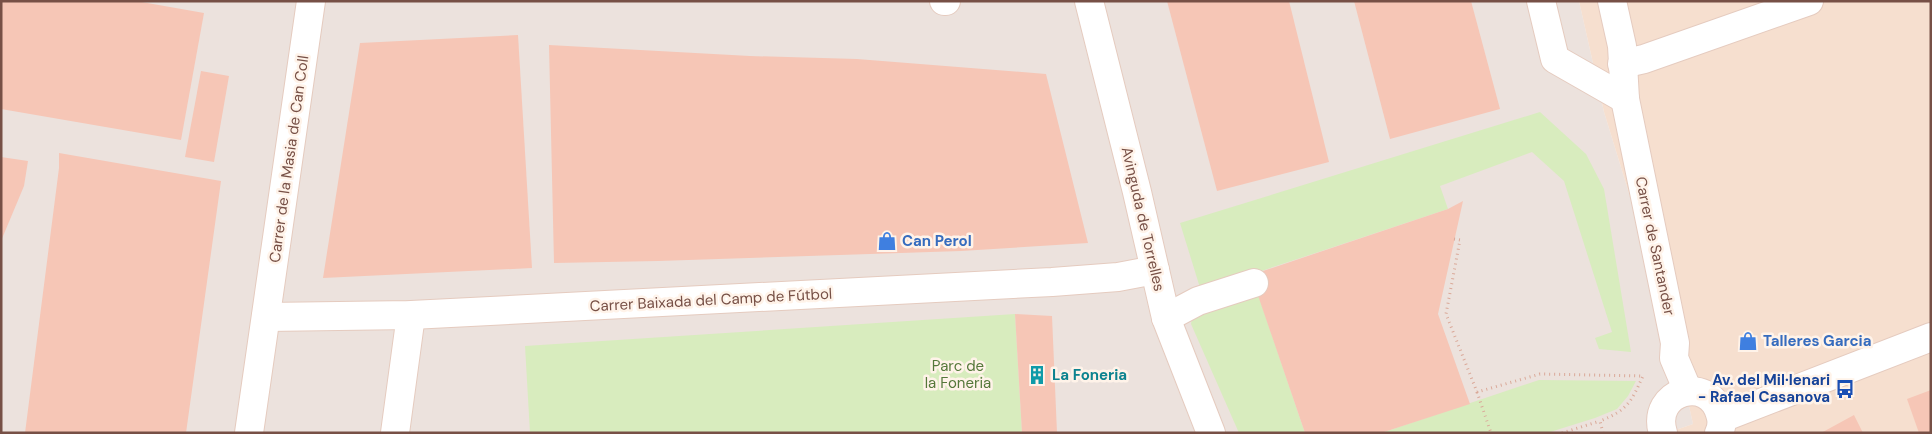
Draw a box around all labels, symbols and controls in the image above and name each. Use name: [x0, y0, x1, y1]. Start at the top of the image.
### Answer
street label: Carrer de la Masia de Can Coll: [265, 54, 313, 264]
street label: Avinguda de Torrelles: [1117, 145, 1169, 293]
street label: Carrer de Santander: [1631, 175, 1680, 318]
shop icon: Can Perol: [876, 230, 898, 252]
place label: Can Perol: [902, 231, 972, 251]
street label: Carrer Baixada del Camp de Fútbol: [589, 284, 833, 316]
shop icon: Talleres Garcia: [1737, 330, 1759, 352]
place label: Talleres Garcia: [1763, 331, 1872, 351]
park label: Parc de la Foneria: [925, 356, 991, 393]
building icon: La Foneria: [1026, 364, 1048, 386]
place label: La Foneria: [1052, 365, 1127, 385]
place label: Av. del Mil·lenari - Rafael Casanova: [1698, 370, 1830, 407]
bus stop icon: Av. del Mil·lenari - Rafael Casanova: [1834, 378, 1856, 400]

